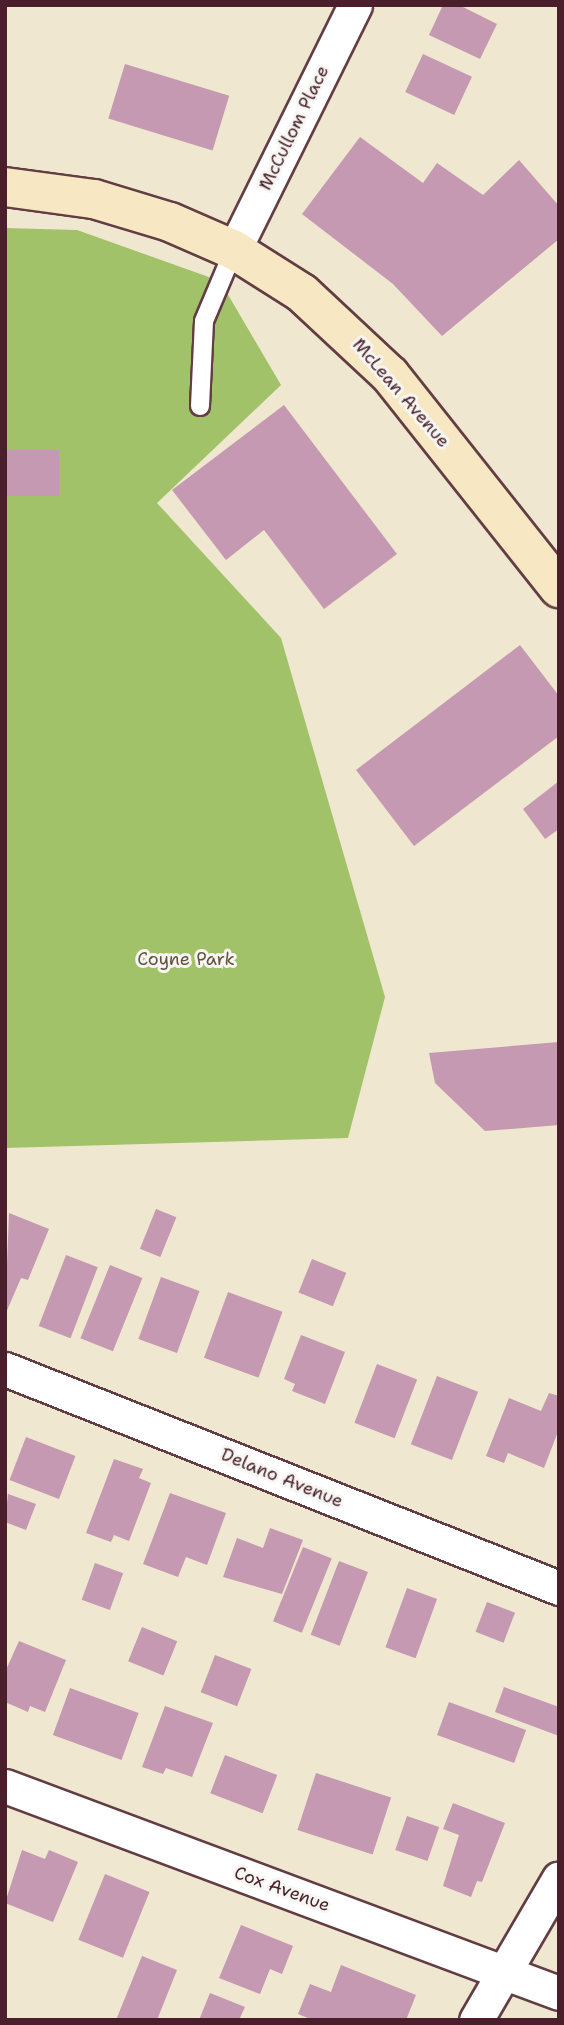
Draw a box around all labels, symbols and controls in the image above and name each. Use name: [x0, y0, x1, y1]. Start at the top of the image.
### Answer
street label: McCullom Place: [255, 62, 333, 194]
street label: McLean Avenue: [348, 334, 454, 452]
park label: Coyne Park: [137, 948, 235, 970]
street label: Delano Avenue: [218, 1444, 346, 1512]
street label: Cox Avenue: [231, 1862, 333, 1916]

